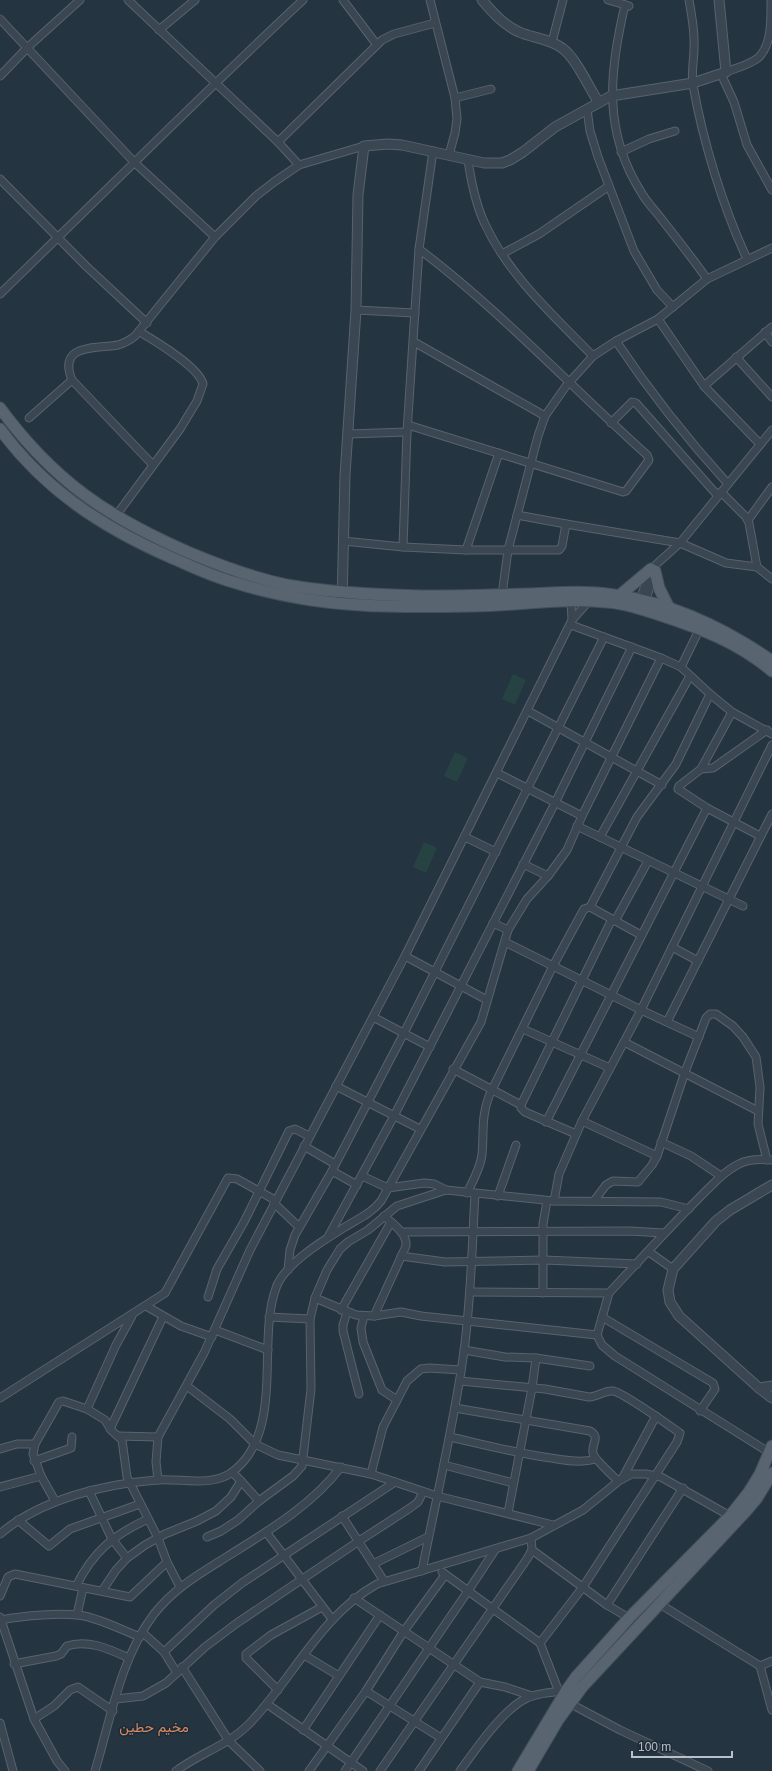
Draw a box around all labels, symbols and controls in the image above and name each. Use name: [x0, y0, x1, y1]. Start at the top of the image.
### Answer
district label: مخيم حطين: [119, 1719, 189, 1736]
scale bar: [632, 1733, 732, 1759]
text: 100 m: [638, 1740, 671, 1754]

